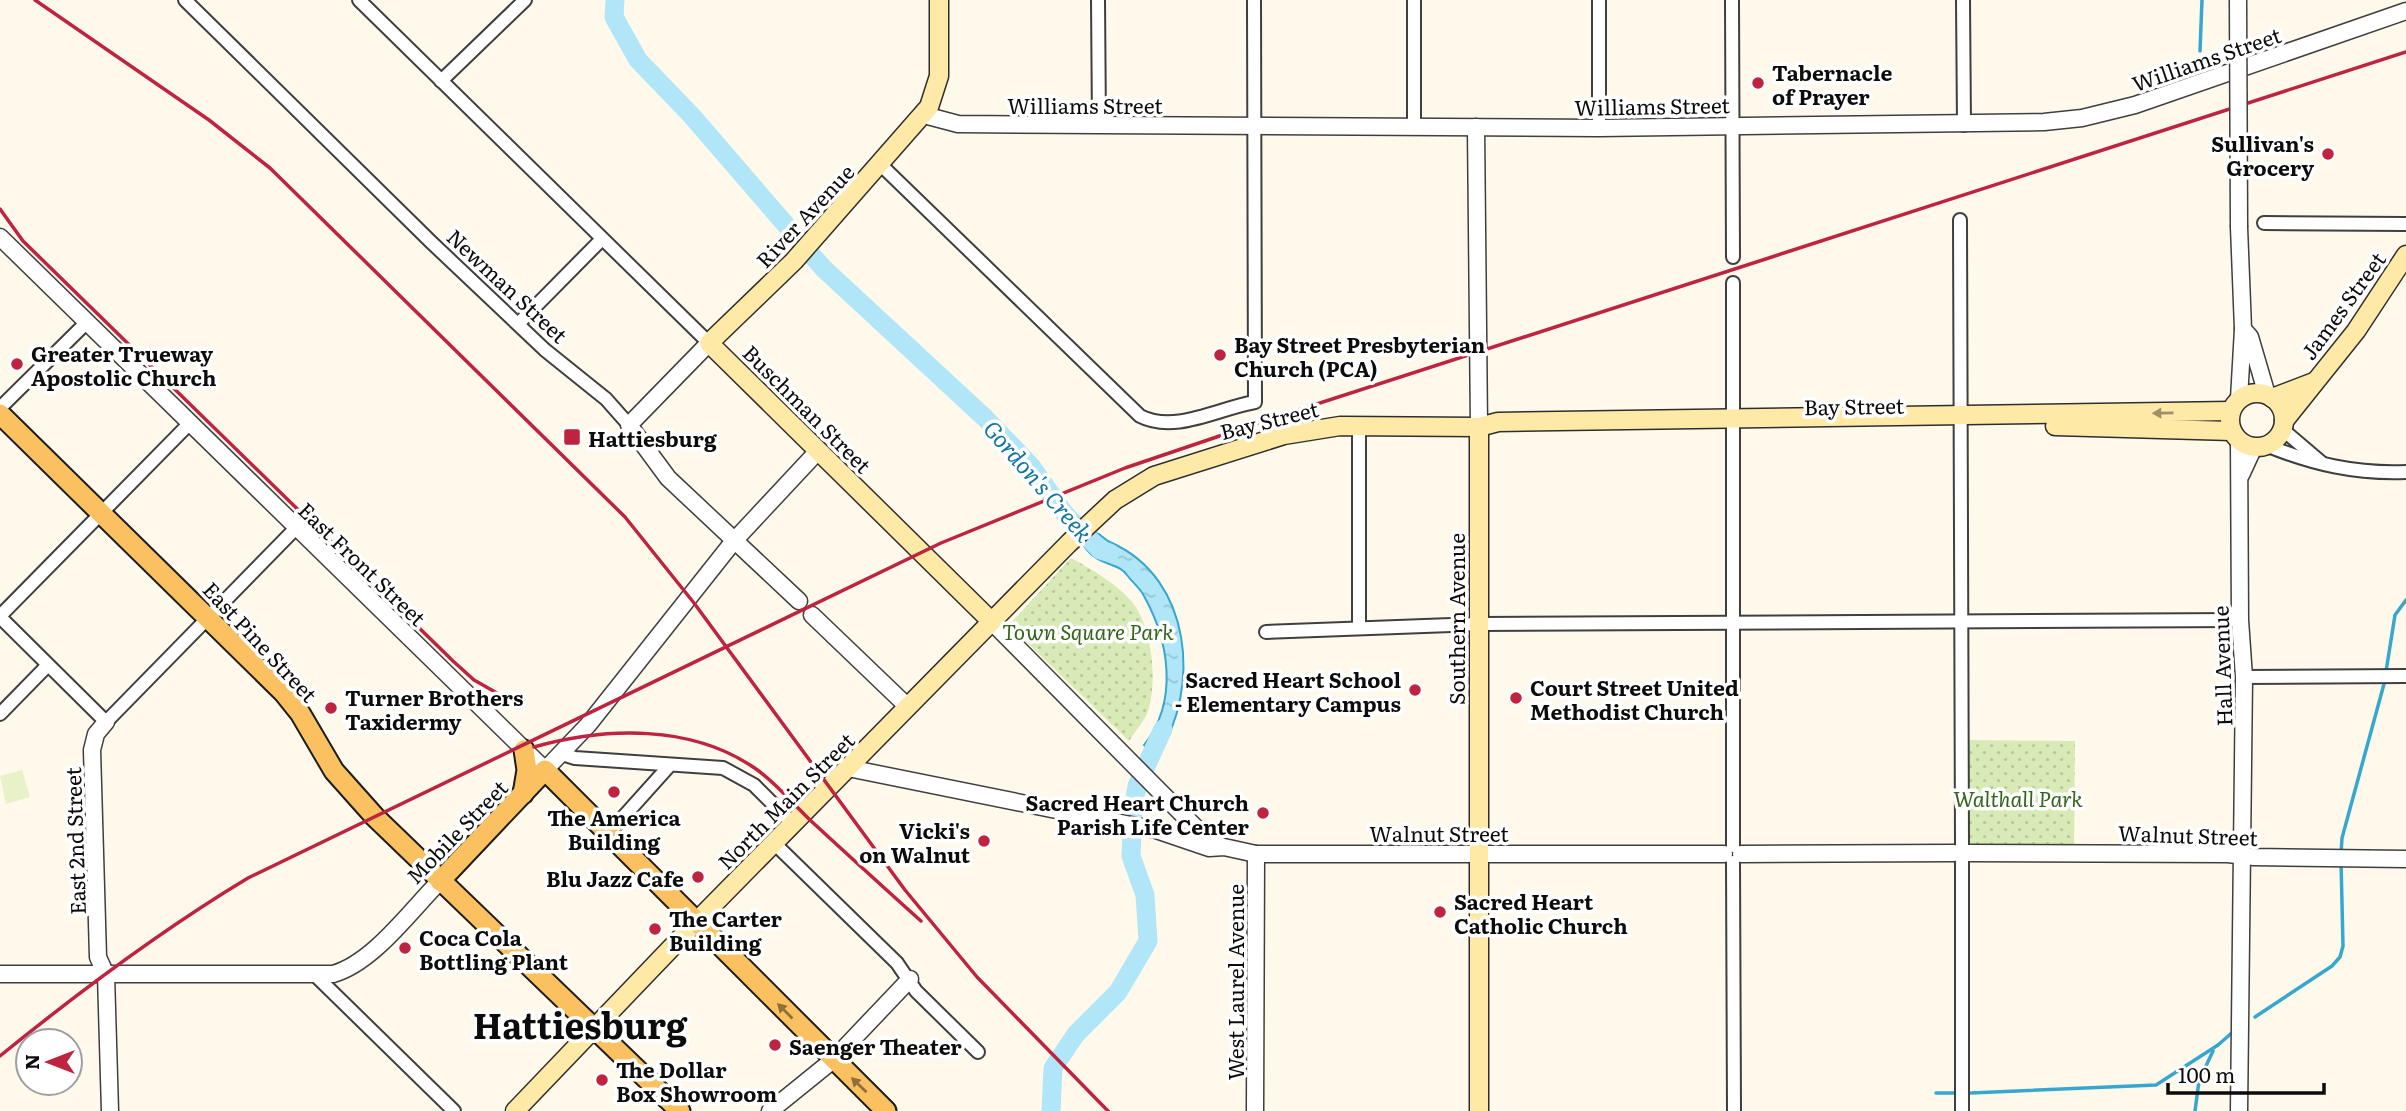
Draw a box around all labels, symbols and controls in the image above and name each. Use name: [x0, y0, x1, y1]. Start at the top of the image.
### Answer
street label: Williams Street: [2127, 18, 2285, 98]
place label: Tabernacle of Prayer: [1772, 56, 1892, 111]
marker: Tabernacle of Prayer: [1750, 75, 1766, 91]
street label: Williams Street: [1574, 88, 1731, 122]
street label: Williams Street: [1007, 89, 1163, 120]
place label: Sullivan's Grocery: [2211, 127, 2314, 182]
marker: Sullivan's Grocery: [2320, 146, 2336, 162]
street label: River Avenue: [748, 156, 860, 274]
street label: Newman Street: [441, 221, 576, 350]
street label: James Street: [2292, 244, 2392, 365]
place label: Bay Street Presbyterian Church (PCA): [1234, 328, 1486, 383]
place label: Greater Trueway Apostolic Church: [31, 337, 216, 392]
street label: Buschman Street: [737, 337, 880, 480]
marker: Bay Street Presbyterian Church (PCA): [1212, 347, 1228, 363]
marker: Greater Trueway Apostolic Church: [9, 356, 25, 372]
street label: Bay Street: [1804, 389, 1905, 421]
street label: Bay Street: [1217, 392, 1322, 446]
one-way arrow: [2152, 407, 2174, 418]
water label: Gordon's Creek: [976, 412, 1102, 549]
place label: Hattiesburg: [588, 422, 717, 453]
marker: Hattiesburg: [562, 427, 582, 447]
street label: East Front Street: [292, 494, 434, 632]
street label: Southern Avenue: [1440, 533, 1471, 705]
street label: East Pine Street: [197, 574, 326, 709]
street label: Hall Avenue: [2203, 605, 2239, 727]
park label: Town Square Park: [1002, 615, 1174, 646]
place label: Sacred Heart School - Elementary Campus: [1175, 663, 1401, 718]
place label: Court Street United Methodist Church: [1530, 671, 1739, 726]
place label: Turner Brothers Taxidermy: [345, 681, 523, 736]
marker: Sacred Heart School - Elementary Campus: [1407, 682, 1423, 698]
marker: Court Street United Methodist Church: [1508, 690, 1524, 706]
marker: Turner Brothers Taxidermy: [323, 700, 339, 716]
street label: North Main Street: [710, 724, 861, 875]
street label: East 2nd Street: [56, 766, 92, 916]
street label: Mobile Street: [398, 772, 514, 890]
park label: Walthall Park: [1953, 782, 2083, 813]
marker: The America Building: [606, 784, 622, 800]
place label: Sacred Heart Church Parish Life Center: [1026, 786, 1250, 841]
place label: The America Building: [547, 801, 682, 856]
marker: Sacred Heart Church Parish Life Center: [1255, 805, 1271, 821]
place label: Vicki's on Walnut: [859, 814, 971, 869]
street label: Walnut Street: [2118, 816, 2259, 852]
street label: Walnut Street: [1369, 817, 1509, 848]
marker: Vicki's on Walnut: [976, 833, 992, 849]
place label: Blu Jazz Cafe: [546, 862, 684, 893]
marker: Blu Jazz Cafe: [690, 869, 706, 885]
street label: West Laurel Avenue: [1219, 884, 1250, 1080]
place label: Sacred Heart Catholic Church: [1454, 885, 1628, 940]
place label: The Carter Building: [669, 902, 783, 957]
marker: Sacred Heart Catholic Church: [1432, 904, 1448, 920]
place label: Coca Cola Bottling Plant: [419, 921, 569, 976]
marker: The Carter Building: [647, 921, 663, 937]
marker: Coca Cola Bottling Plant: [397, 940, 413, 956]
district label: Hattiesburg: [473, 998, 688, 1050]
one-way arrow: [777, 1003, 793, 1020]
north arrow: [14, 1027, 84, 1097]
place label: Saenger Theater: [789, 1030, 962, 1061]
marker: Saenger Theater: [767, 1037, 783, 1053]
scale bar: [2168, 1052, 2324, 1096]
place label: The Dollar Box Showroom: [616, 1053, 777, 1108]
text: N: [17, 1054, 45, 1070]
text: 100 m: [2178, 1058, 2235, 1089]
marker: The Dollar Box Showroom: [594, 1072, 610, 1088]
one-way arrow: [851, 1078, 868, 1094]

